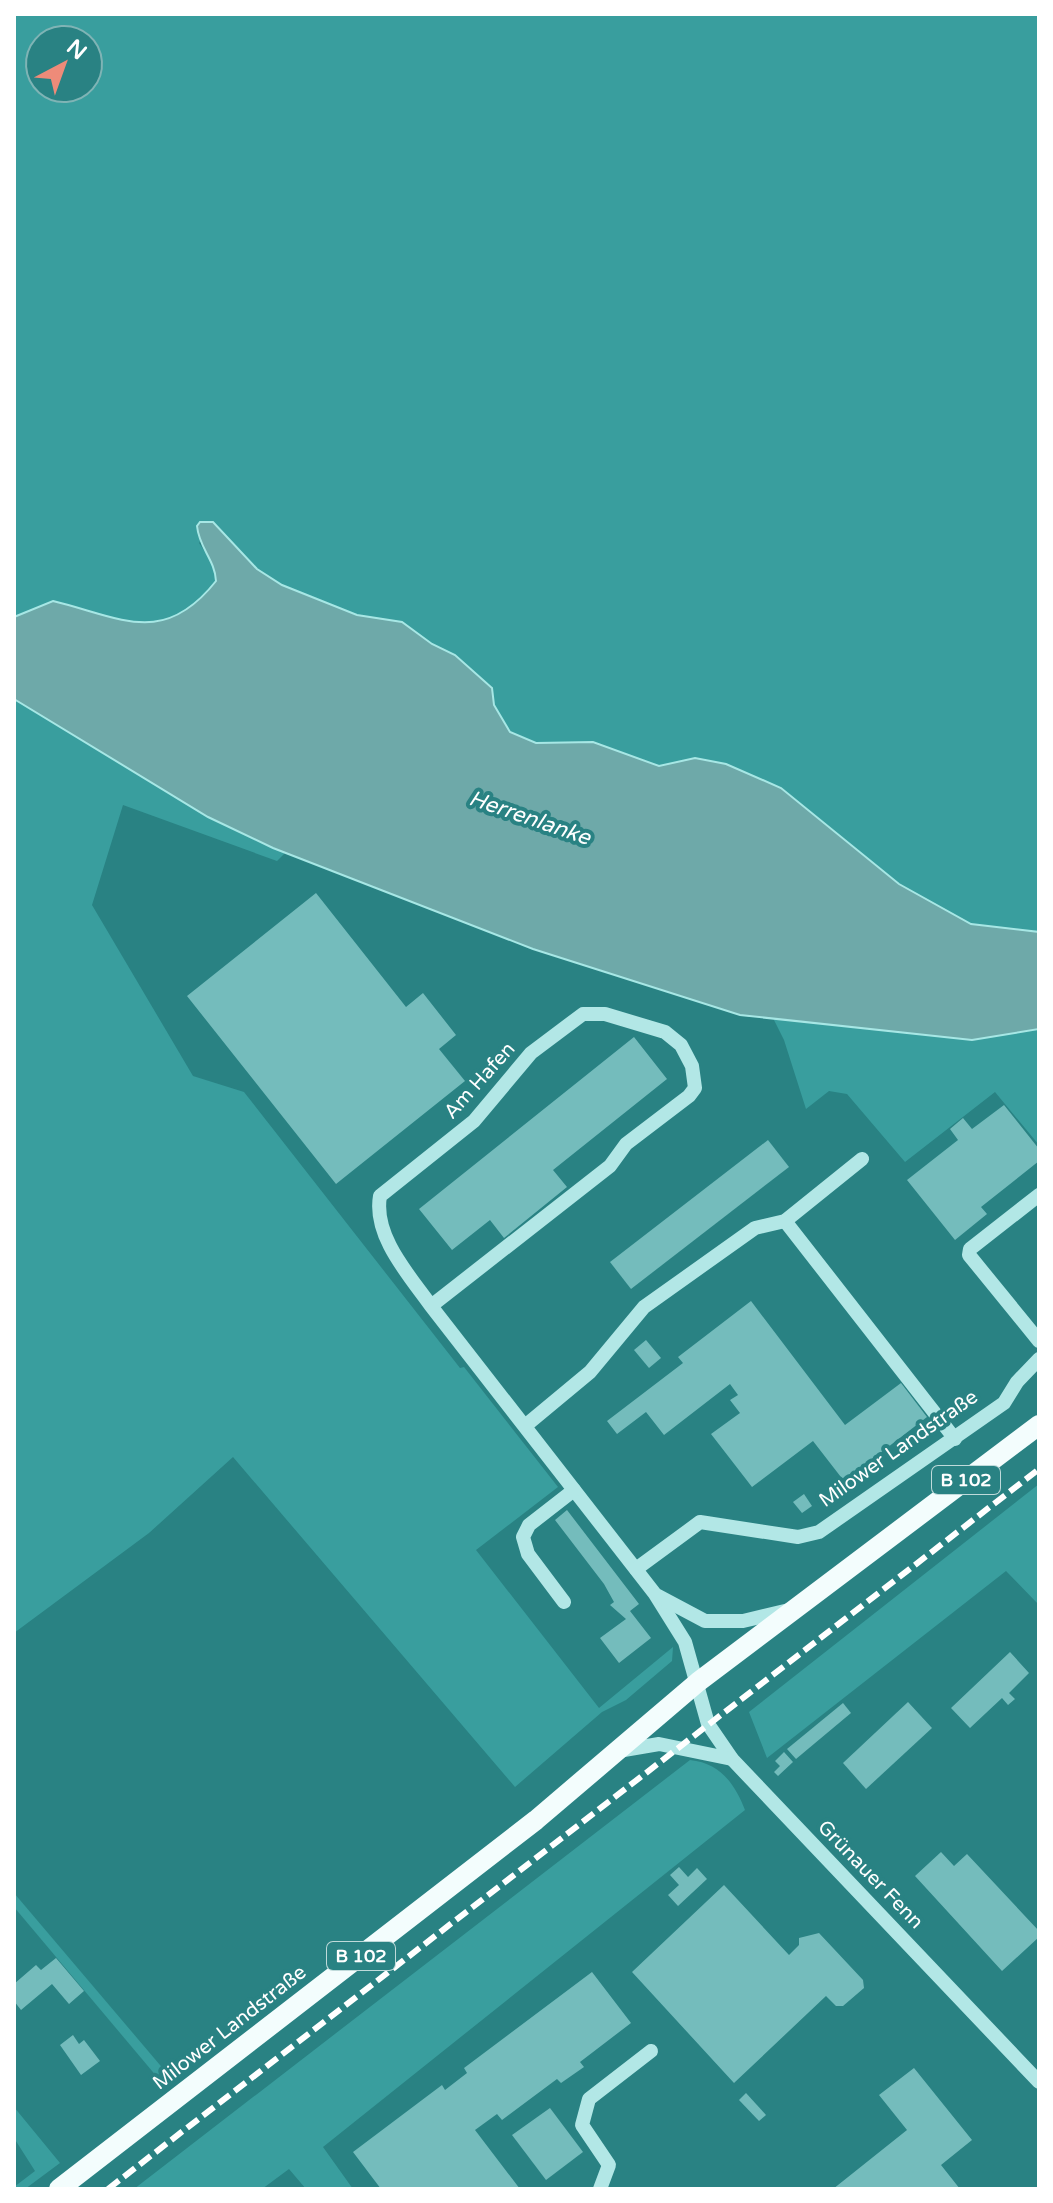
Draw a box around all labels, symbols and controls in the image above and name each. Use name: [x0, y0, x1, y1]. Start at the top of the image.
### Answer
north arrow: [24, 24, 104, 104]
text: N: [61, 34, 92, 65]
water label: Herrenlanke: [466, 785, 595, 851]
street label: Am Hafen: [439, 1037, 520, 1124]
street label: Milower Landstraße: [815, 1385, 982, 1513]
road number: B 102: [932, 1466, 1000, 1494]
street label: Grünauer Fenn: [812, 1815, 928, 1934]
road number: B 102: [327, 1942, 395, 1970]
street label: Milower Landstraße: [148, 1960, 311, 2095]

